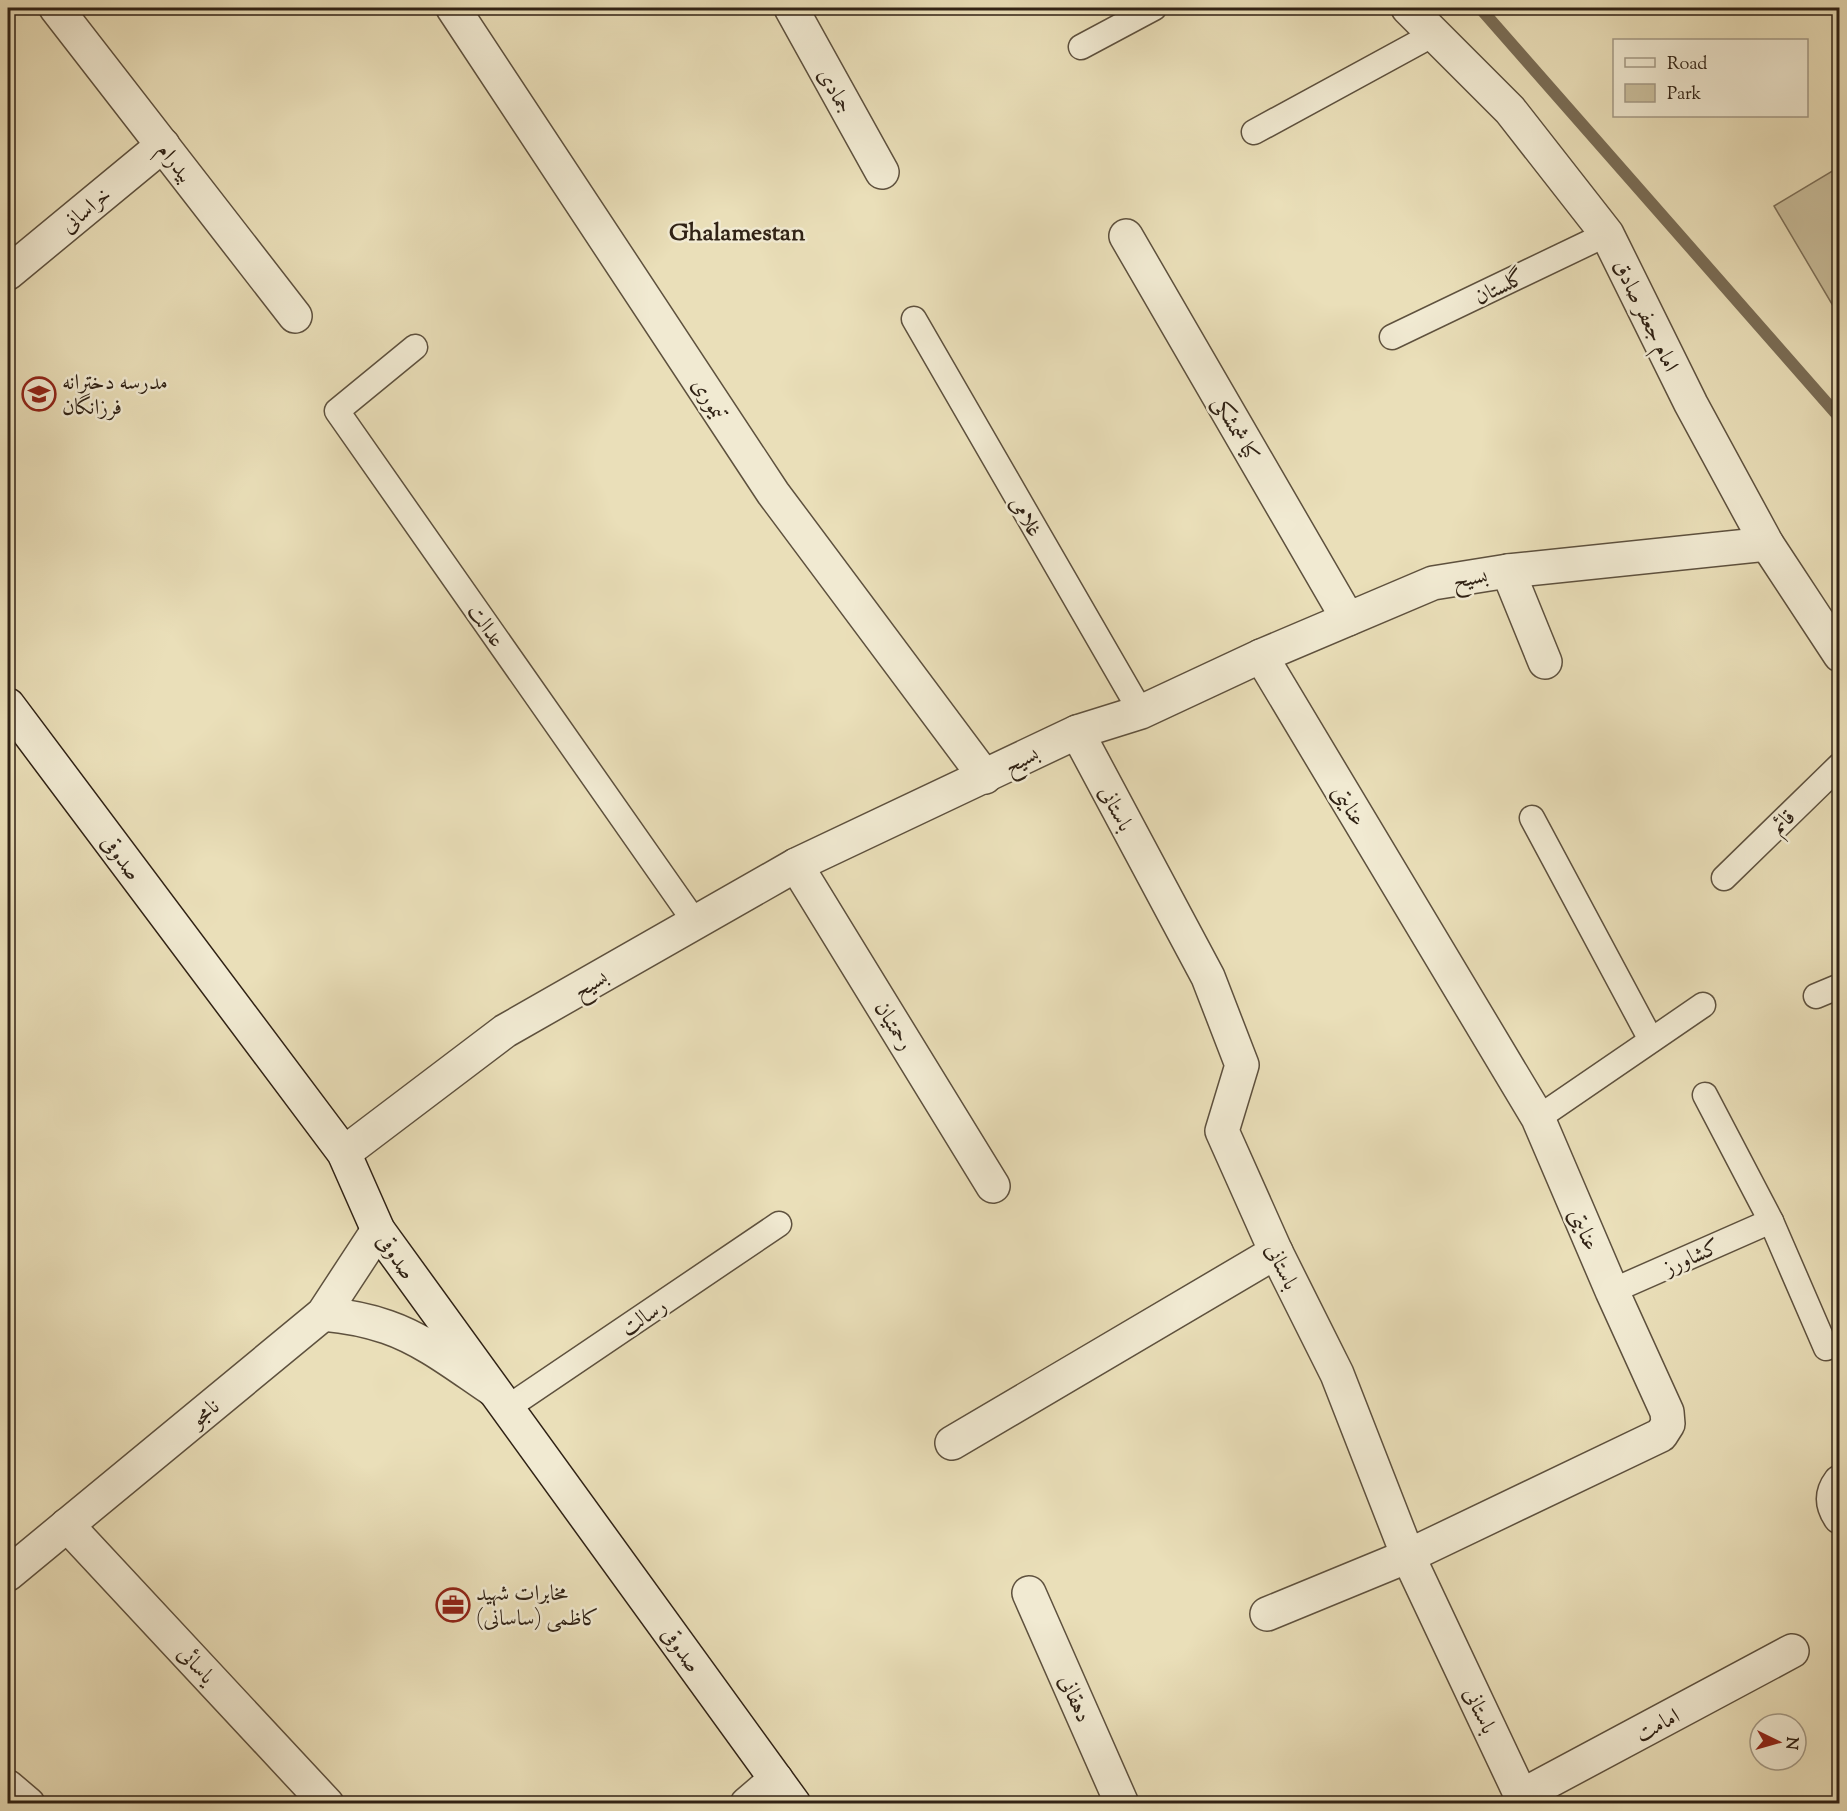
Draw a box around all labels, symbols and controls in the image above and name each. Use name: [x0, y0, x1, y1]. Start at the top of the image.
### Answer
legend: [1613, 39, 1808, 117]
text: Road: [1667, 52, 1707, 78]
street label: جمادی: [808, 63, 859, 120]
text: Park: [1667, 82, 1702, 108]
street label: بیدرام: [147, 137, 199, 191]
street label: خراسانی: [55, 180, 119, 242]
district label: Ghalamestan: [669, 217, 806, 251]
street label: امام جعفر صادق: [1602, 255, 1685, 378]
street label: گلستان: [1470, 263, 1531, 315]
place label: مدرسه دخترانه فرزانگان: [62, 368, 168, 425]
street label: تیموری: [682, 372, 734, 428]
school or university icon: مدرسه دخترانه فرزانگان: [21, 376, 57, 412]
street label: کیا شمشکی: [1203, 391, 1266, 468]
street label: غلامی: [1000, 491, 1049, 544]
street label: بسیح: [1451, 561, 1491, 599]
street label: عدالت: [458, 598, 511, 655]
street label: بسیح: [1000, 740, 1046, 785]
street label: عنایتی: [1323, 780, 1372, 833]
street label: باستانی: [1089, 781, 1140, 838]
street label: قائم: [1764, 803, 1805, 844]
street label: صدوقی: [92, 829, 147, 888]
street label: بسیح: [568, 963, 615, 1009]
street label: رحمتیان: [865, 996, 920, 1058]
street label: عنایتی: [1559, 1204, 1605, 1256]
street label: صدوقی: [367, 1228, 422, 1287]
street label: کشاورز: [1657, 1232, 1725, 1286]
street label: باستانی: [1255, 1239, 1305, 1296]
street label: رسالت: [615, 1291, 674, 1346]
street label: نامجو: [183, 1392, 228, 1438]
place label: مخابرات شهید کاظمی (ساسانی): [476, 1579, 599, 1636]
office icon: مخابرات شهید کاظمی (ساسانی): [435, 1587, 471, 1623]
street label: صدوقی: [652, 1621, 707, 1680]
street label: یاسائی: [168, 1639, 222, 1694]
street label: دهقانی: [1049, 1670, 1098, 1728]
street label: باستانی: [1454, 1683, 1503, 1740]
street label: امامت: [1630, 1702, 1686, 1752]
north arrow: [1748, 1712, 1808, 1772]
text: N: [1778, 1736, 1802, 1751]

